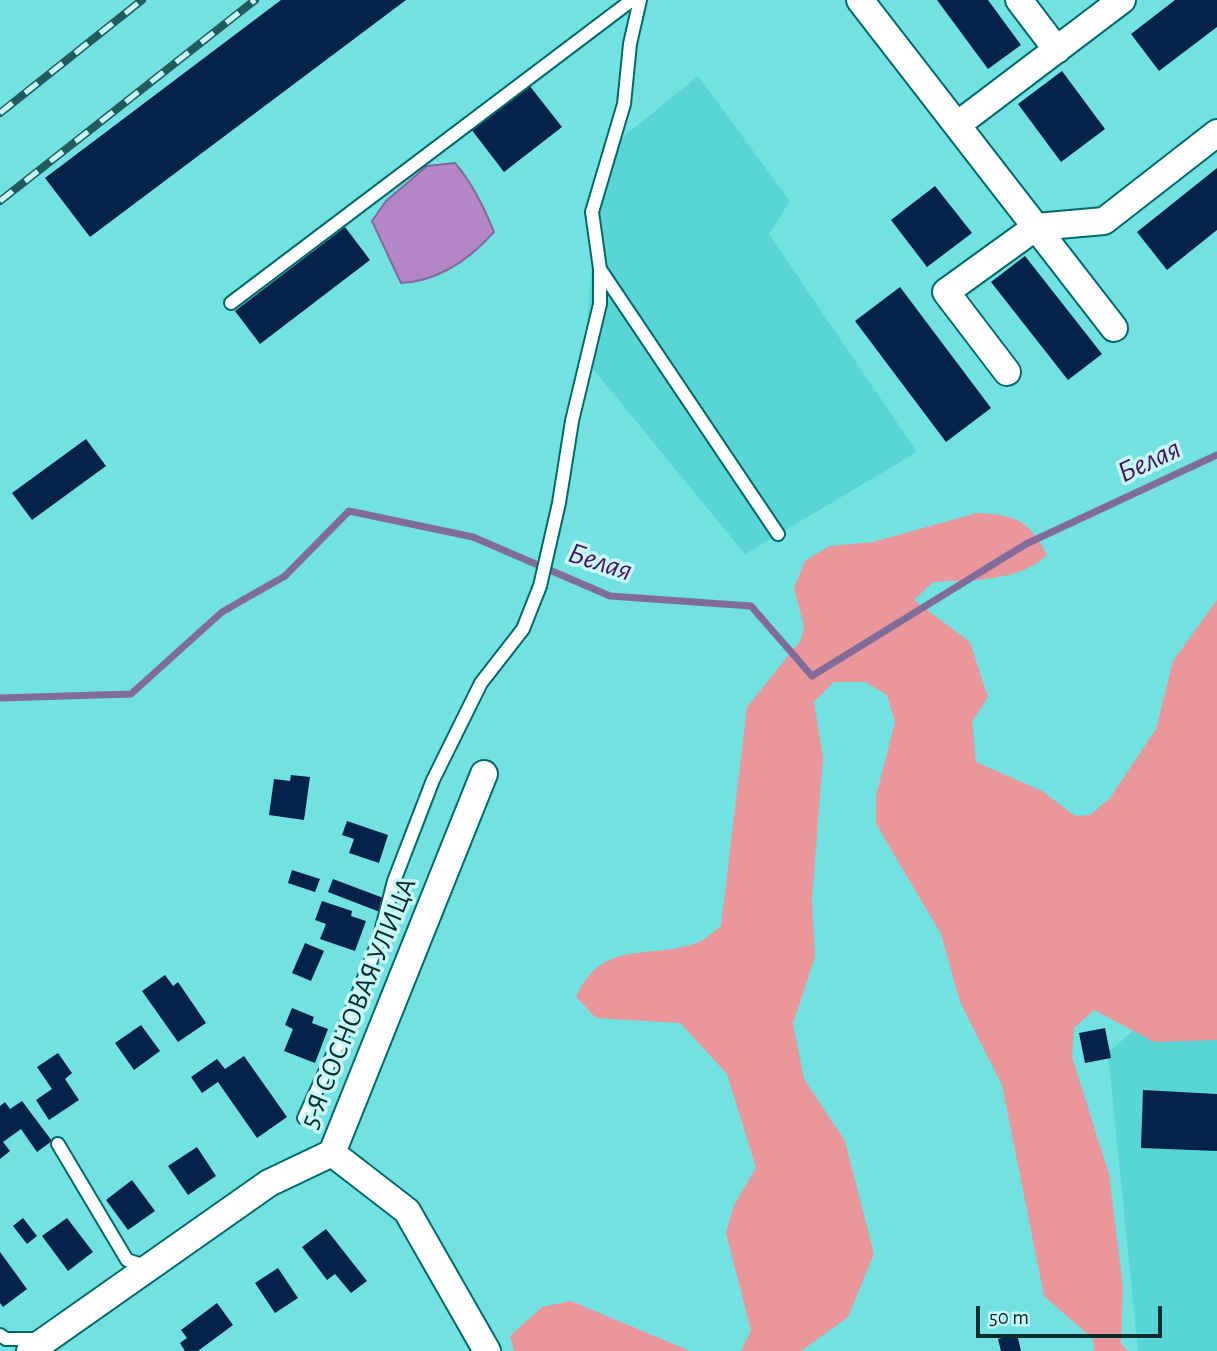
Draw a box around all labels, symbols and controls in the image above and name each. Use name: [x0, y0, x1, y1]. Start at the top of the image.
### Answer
water label: Белая: [1112, 431, 1186, 491]
water label: Белая: [563, 535, 637, 589]
street label: 5-Я СОСНОВАЯ УЛИЦА: [292, 873, 424, 1133]
scale bar: [979, 1292, 1164, 1336]
text: 50 m: [989, 1307, 1029, 1328]

